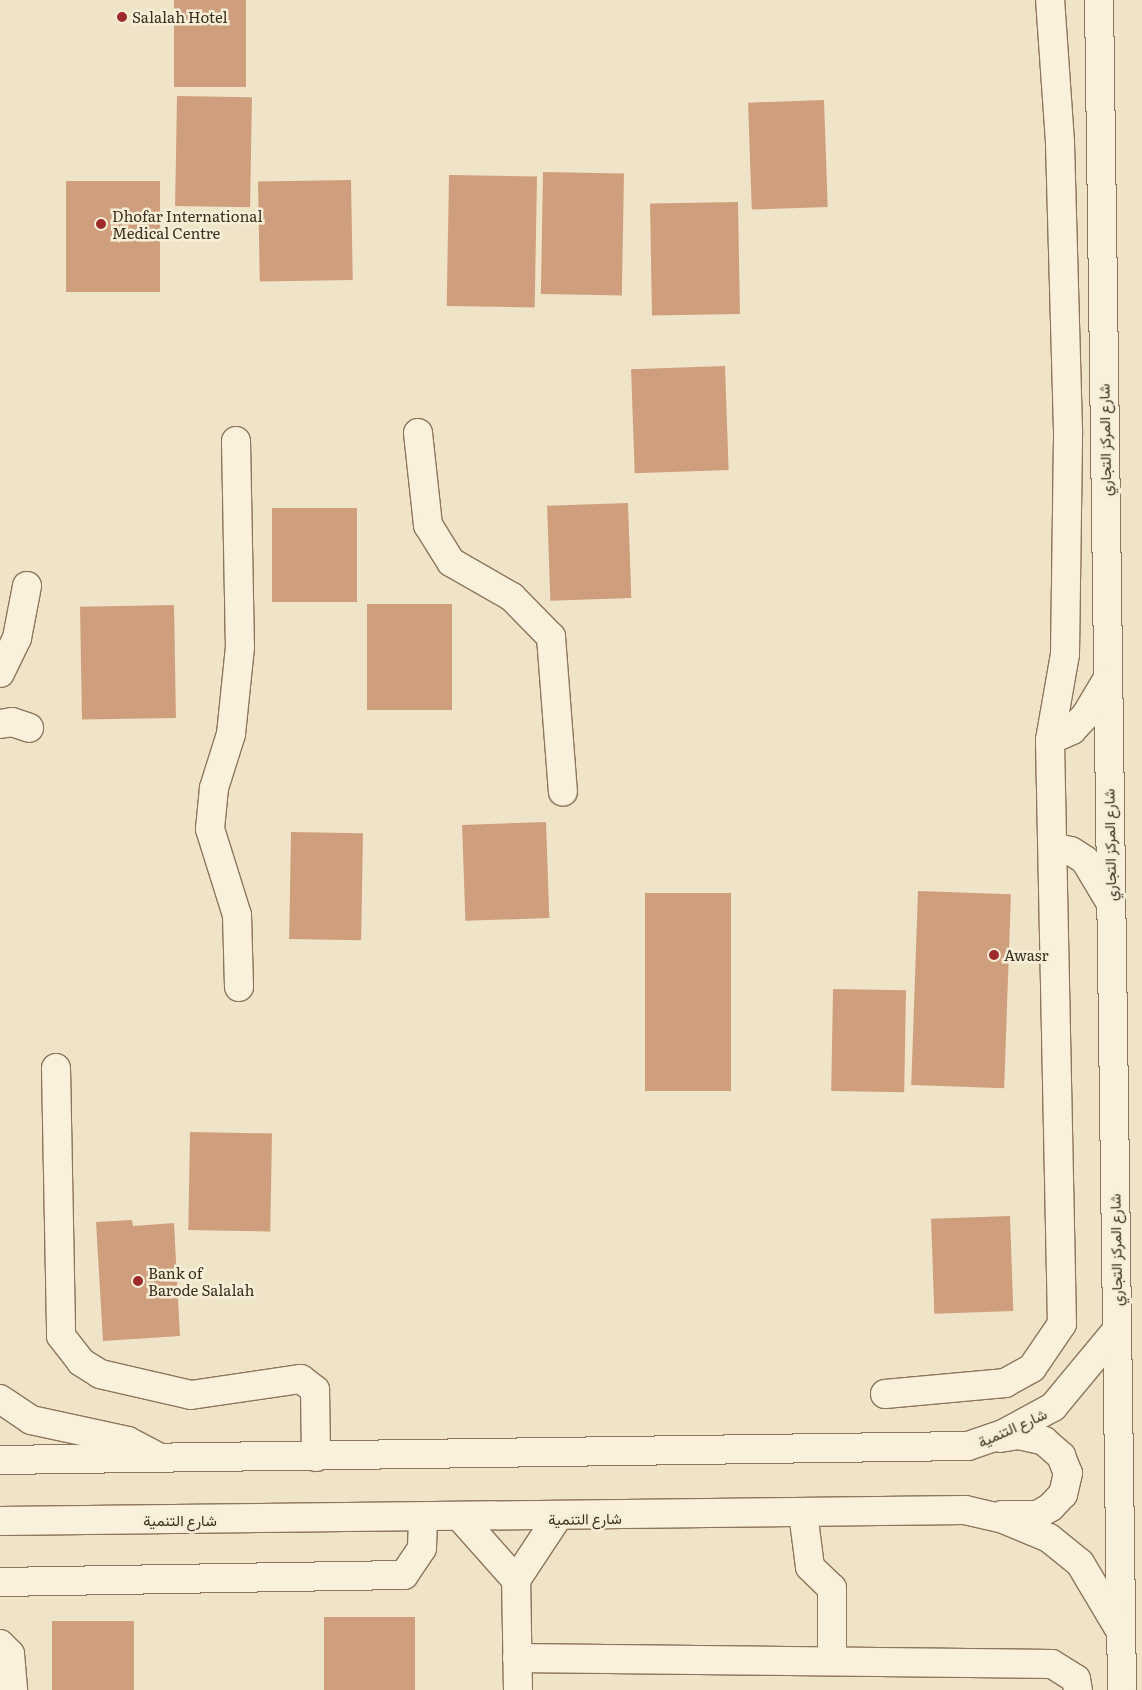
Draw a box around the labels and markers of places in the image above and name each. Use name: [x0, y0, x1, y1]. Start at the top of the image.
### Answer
place label: Salalah Hotel: [132, 8, 228, 26]
marker: Salalah Hotel: [116, 11, 128, 23]
place label: Dhofar International Medical Centre: [112, 206, 262, 241]
marker: Dhofar International Medical Centre: [94, 217, 108, 231]
place label: Awasr: [1004, 946, 1049, 964]
marker: Awasr: [988, 949, 1000, 961]
place label: Bank of Barode Salalah: [148, 1263, 254, 1298]
marker: Bank of Barode Salalah: [132, 1275, 144, 1287]

